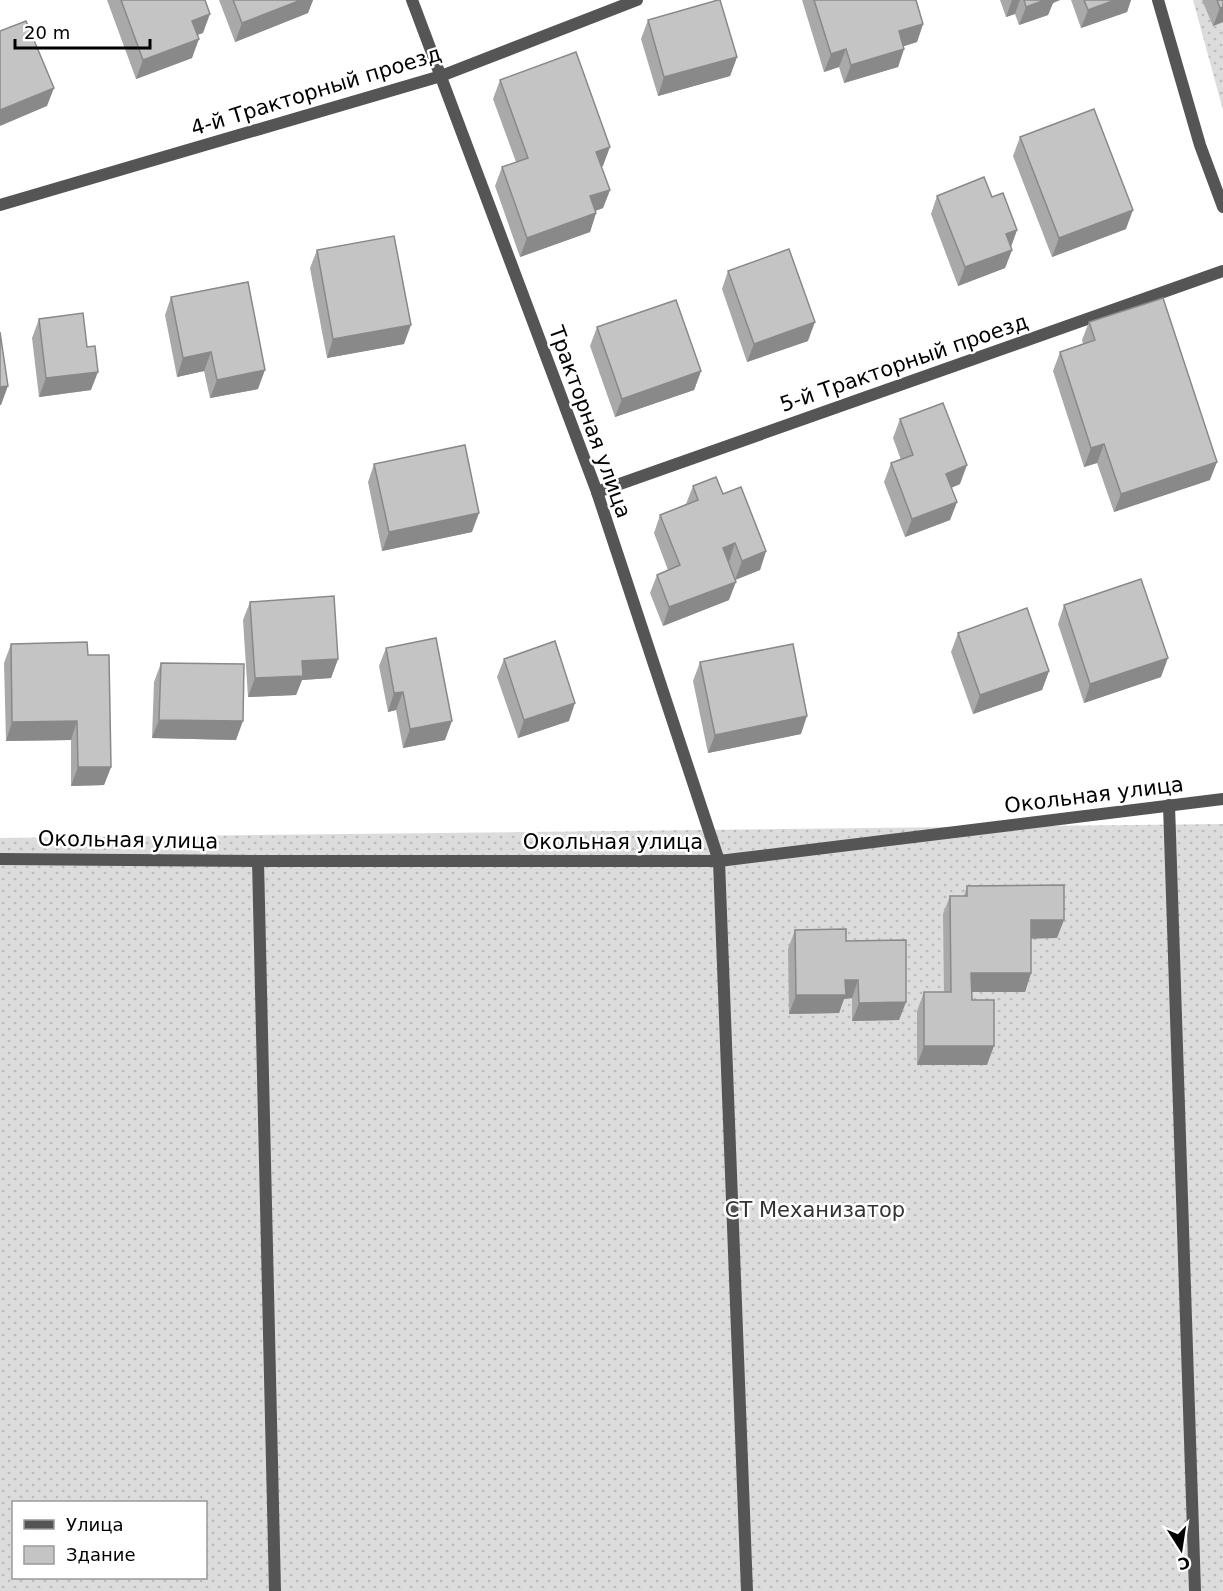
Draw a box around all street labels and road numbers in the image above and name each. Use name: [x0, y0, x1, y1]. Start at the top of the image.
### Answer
street label: 4-й Тракторный проезд: [188, 41, 444, 141]
street label: 5-й Тракторный проезд: [777, 309, 1031, 417]
street label: Тракторная улица: [544, 322, 636, 521]
street label: Окольная улица: [1003, 772, 1185, 818]
street label: Окольная улица: [38, 826, 218, 854]
street label: Окольная улица: [523, 830, 703, 854]

